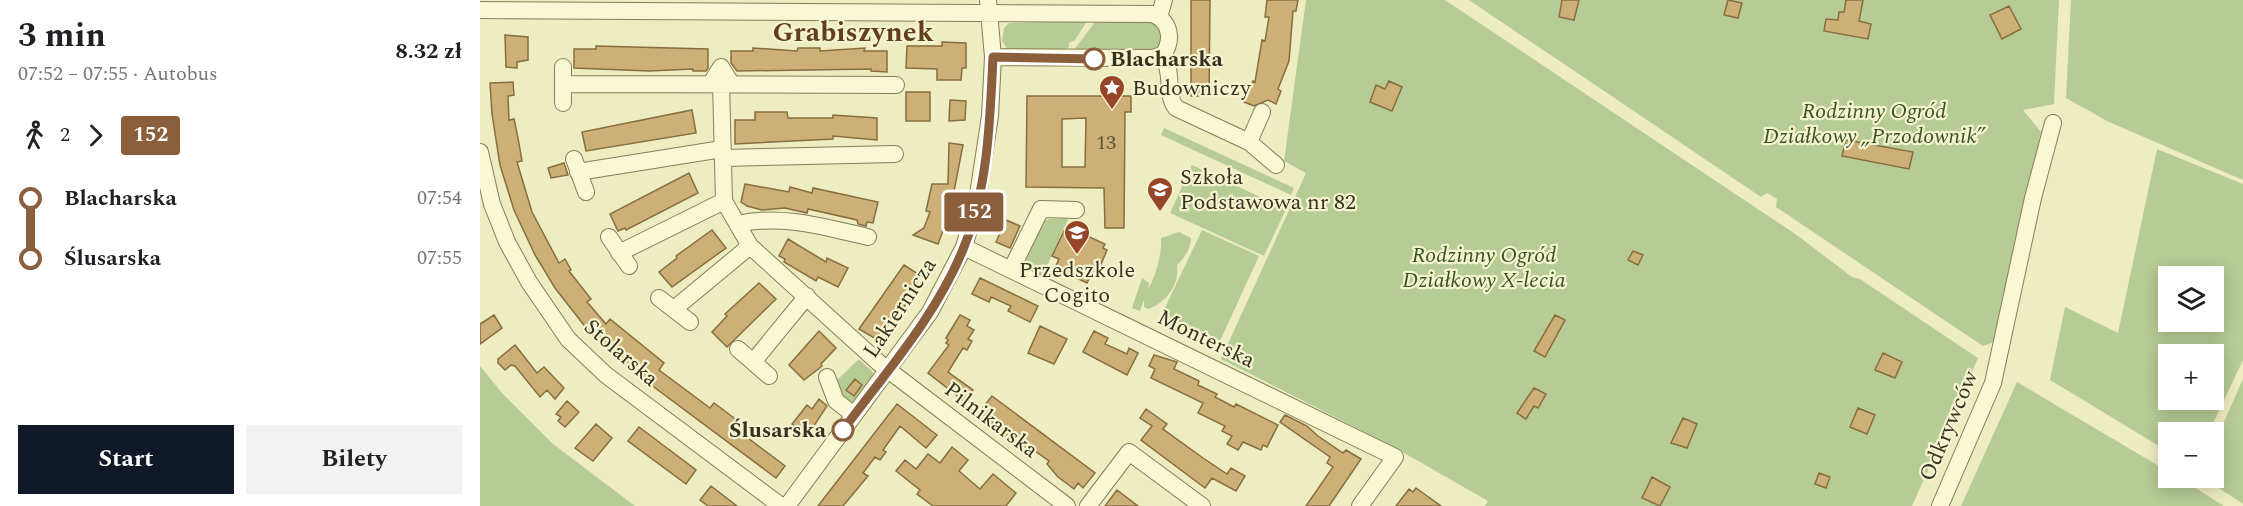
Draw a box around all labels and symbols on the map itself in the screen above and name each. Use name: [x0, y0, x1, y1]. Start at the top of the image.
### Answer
district label: Grabiszynek: [772, 11, 934, 54]
place label: Blacharska: [1110, 43, 1223, 76]
marker: Blacharska: [1083, 48, 1105, 70]
place label: Budowniczy: [1132, 72, 1252, 105]
place icon: Budowniczy: [1097, 73, 1127, 111]
park label: Rodzinny Ogród Działkowy „Przodownik”: [1763, 95, 1987, 153]
house number: 13: [1096, 128, 1116, 158]
place label: Szkoła Podstawowa nr 82: [1180, 161, 1356, 219]
school or university icon: Szkoła Podstawowa nr 82: [1145, 175, 1175, 213]
line badge: 152: [940, 192, 1008, 232]
school or university icon: Przedszkole Cogito: [1062, 218, 1092, 256]
park label: Rodzinny Ogród Działkowy X-lecia: [1402, 239, 1566, 297]
street label: Lakiernicza: [855, 251, 945, 365]
place label: Przedszkole Cogito: [1019, 254, 1135, 312]
street label: Monterska: [1152, 301, 1261, 377]
street label: Stolarska: [576, 311, 666, 395]
street label: Odkrywców: [1911, 364, 1988, 486]
street label: Pilnikarska: [937, 374, 1045, 467]
place label: Ślusarska: [729, 414, 827, 447]
marker: Ślusarska: [832, 419, 854, 441]

